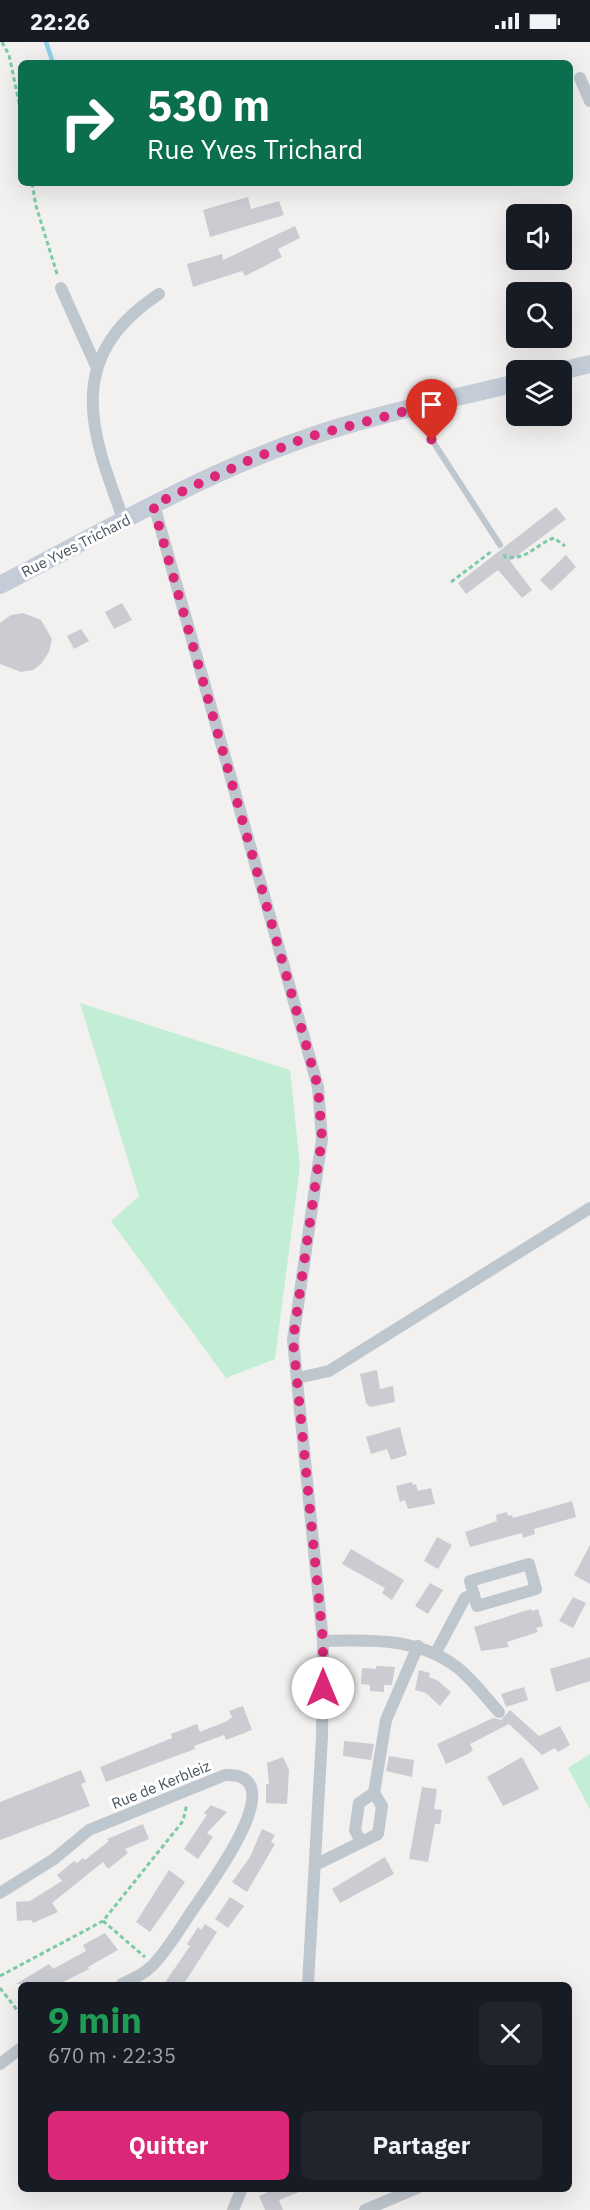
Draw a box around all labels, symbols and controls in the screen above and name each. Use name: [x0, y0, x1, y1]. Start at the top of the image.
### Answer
text: 22:26: [30, 7, 90, 36]
text: 530 m: [147, 78, 270, 133]
icon: right: [48, 84, 126, 162]
text: Rue Yves Trichard: [147, 131, 363, 166]
map controls: [506, 204, 572, 426]
button: sound: [506, 204, 572, 270]
button: search: [506, 282, 572, 348]
button: layers: [506, 360, 572, 426]
pin: [406, 379, 457, 441]
icon: arrive: [415, 388, 448, 421]
street label: Rue Yves Trichard: [18, 510, 134, 581]
position arrow: [291, 1656, 355, 1720]
street label: Rue de Kerbleiz: [109, 1756, 213, 1813]
text: 9 min: [48, 1996, 142, 2043]
button: close: [479, 2002, 542, 2065]
text: 670 m · 22:35: [48, 2042, 176, 2069]
button: Quitter: [48, 2111, 289, 2180]
button: Partager: [301, 2111, 542, 2180]

